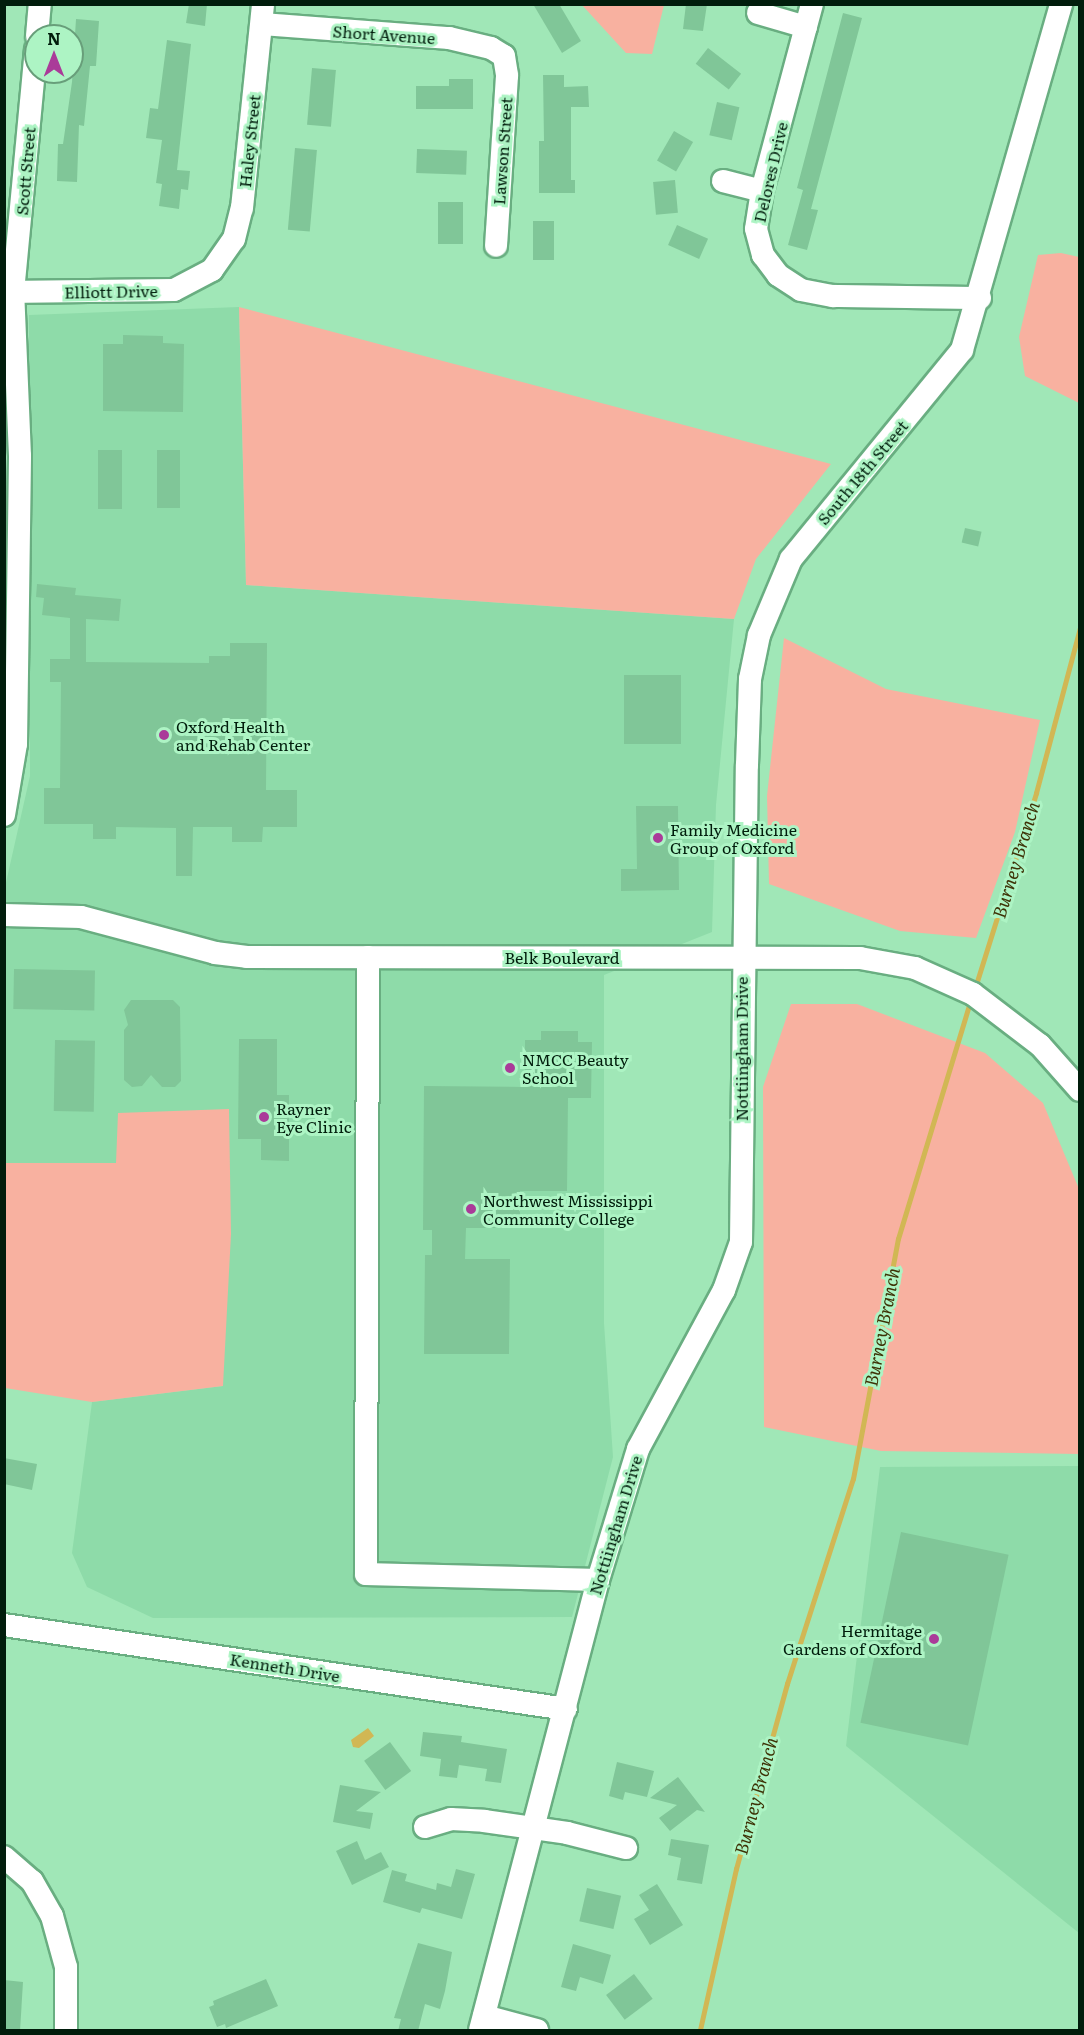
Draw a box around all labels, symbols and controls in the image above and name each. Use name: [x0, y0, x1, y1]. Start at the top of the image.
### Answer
street label: Short Avenue: [332, 21, 436, 47]
north arrow: [24, 24, 84, 84]
text: N: [47, 26, 61, 50]
street label: Haley Street: [235, 94, 263, 188]
street label: Lawson Street: [489, 97, 515, 205]
street label: Delores Drive: [749, 120, 791, 224]
street label: Scott Street: [12, 126, 38, 216]
street label: Elliott Drive: [64, 281, 158, 301]
street label: South 18th Street: [813, 416, 911, 528]
place label: Oxford Health and Rehab Center: [176, 716, 310, 754]
marker: Oxford Health and Rehab Center: [157, 728, 171, 742]
water label: Burney Branch: [988, 799, 1044, 921]
place label: Family Medicine Group of Oxford: [670, 819, 797, 857]
marker: Family Medicine Group of Oxford: [651, 831, 665, 845]
street label: Belk Boulevard: [504, 947, 620, 967]
street label: Nottiingham Drive: [731, 977, 751, 1121]
place label: NMCC Beauty School: [522, 1049, 629, 1087]
marker: NMCC Beauty School: [503, 1061, 517, 1075]
place label: Rayner Eye Clinic: [276, 1098, 352, 1136]
marker: Rayner Eye Clinic: [257, 1110, 271, 1124]
place label: Northwest Mississippi Community College: [483, 1190, 653, 1228]
marker: Northwest Mississippi Community College: [464, 1202, 478, 1216]
water label: Burney Branch: [860, 1266, 904, 1388]
street label: Nottiingham Drive: [585, 1453, 645, 1597]
place label: Hermitage Gardens of Oxford: [783, 1620, 922, 1658]
marker: Hermitage Gardens of Oxford: [927, 1632, 941, 1646]
street label: Kenneth Drive: [229, 1649, 341, 1685]
water label: Burney Branch: [730, 1735, 782, 1857]

